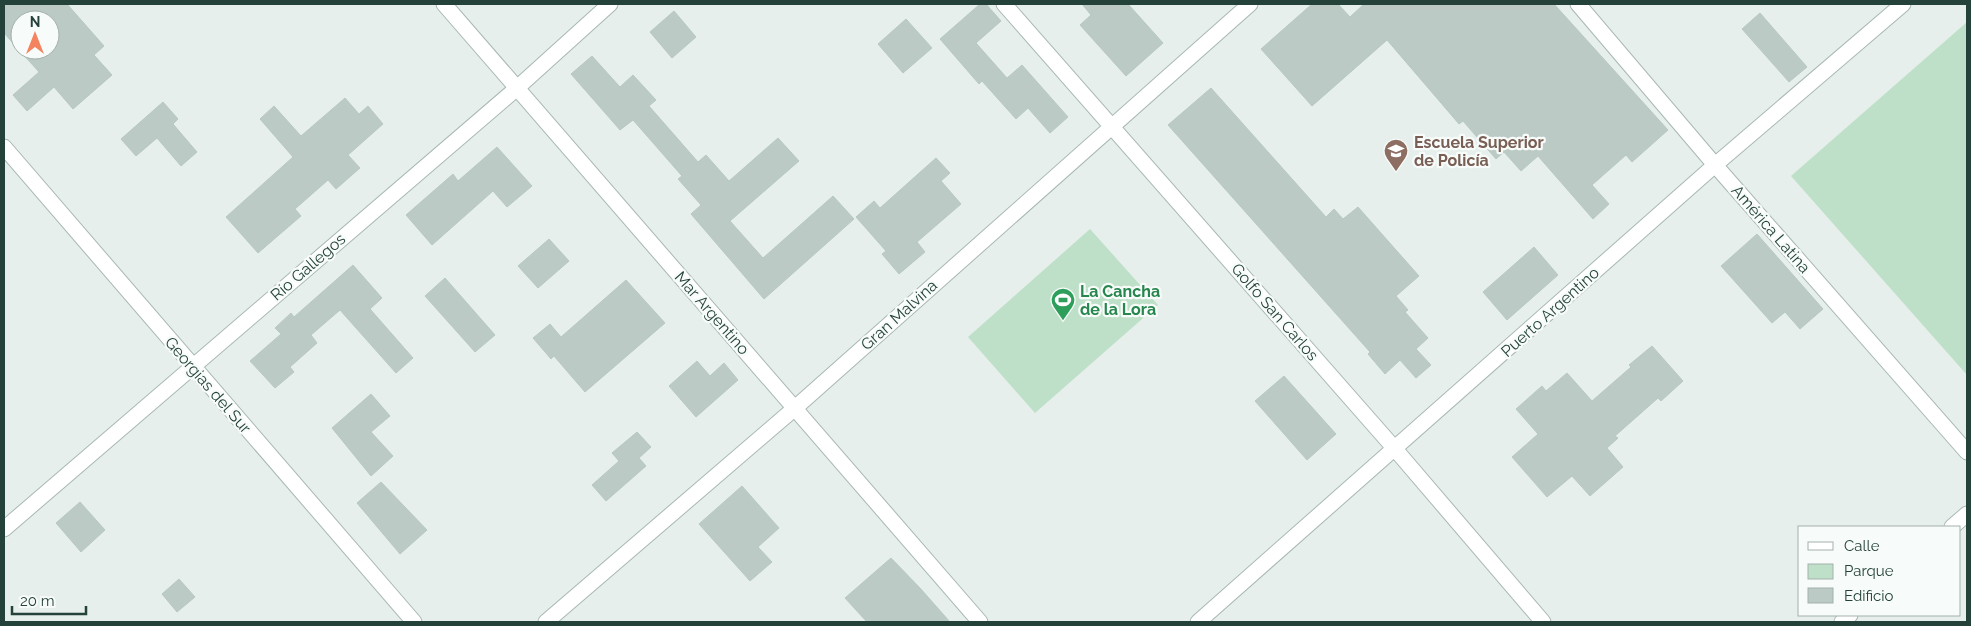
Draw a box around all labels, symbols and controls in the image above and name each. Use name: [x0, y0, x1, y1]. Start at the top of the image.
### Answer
north arrow: [10, 10, 60, 60]
text: N: [30, 14, 40, 30]
place label: Escuela Superior de Policía: [1414, 133, 1544, 170]
school or university icon: Escuela Superior de Policía: [1383, 138, 1409, 172]
street label: América Latina: [1728, 181, 1814, 277]
street label: Río Gallegos: [267, 229, 349, 305]
street label: Golfo San Carlos: [1228, 259, 1323, 365]
street label: Puerto Argentino: [1497, 263, 1603, 361]
street label: Mar Argentino: [671, 268, 753, 358]
street label: Gran Malvina: [857, 276, 941, 354]
place label: La Cancha de la Lora: [1080, 282, 1160, 319]
sports icon: La Cancha de la Lora: [1050, 287, 1076, 321]
street label: Georgias del Sur: [161, 333, 255, 437]
legend: [1798, 526, 1961, 616]
text: Calle: [1844, 537, 1880, 555]
text: Parque: [1844, 562, 1894, 580]
scale bar: [12, 584, 86, 616]
text: Edificio: [1844, 587, 1894, 605]
text: 20 m: [20, 592, 55, 610]

